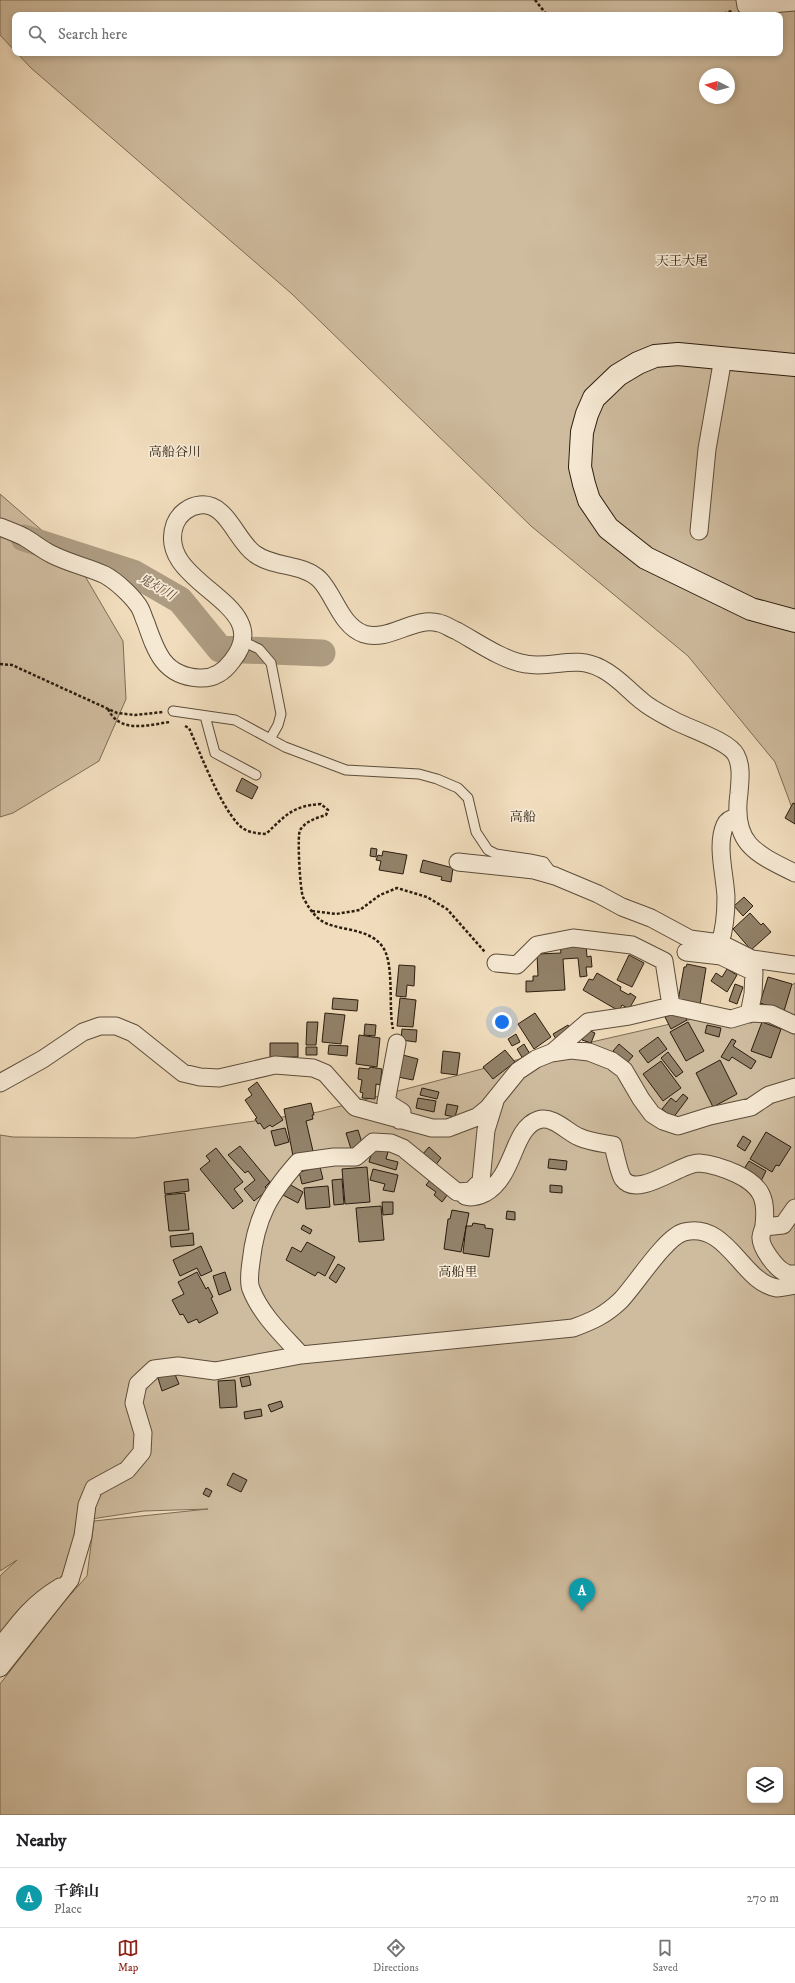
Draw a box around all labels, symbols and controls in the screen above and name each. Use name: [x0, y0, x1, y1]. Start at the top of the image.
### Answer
search box: [12, 12, 783, 56]
icon: search: [26, 23, 48, 45]
text: Search here: [58, 25, 127, 44]
north arrow: [699, 68, 735, 104]
district label: 天王大尾: [656, 253, 708, 269]
district label: 高船谷川: [149, 444, 201, 460]
water label: 鬼灯川: [136, 570, 180, 605]
district label: 高船: [510, 809, 536, 825]
your location: [492, 1012, 512, 1032]
district label: 高船里: [438, 1264, 478, 1280]
pin: A: [569, 1578, 595, 1611]
map controls: [747, 1767, 783, 1803]
button: layers: [747, 1767, 783, 1803]
text: Nearby: [16, 1830, 66, 1852]
text: 千鉾山: [54, 1882, 99, 1901]
text: A: [25, 1890, 33, 1906]
text: 270 m: [747, 1890, 779, 1906]
text: Place: [54, 1901, 82, 1917]
tab: Map: [117, 1937, 139, 1975]
tab: Directions: [373, 1937, 419, 1975]
tab: Saved: [653, 1937, 678, 1975]

